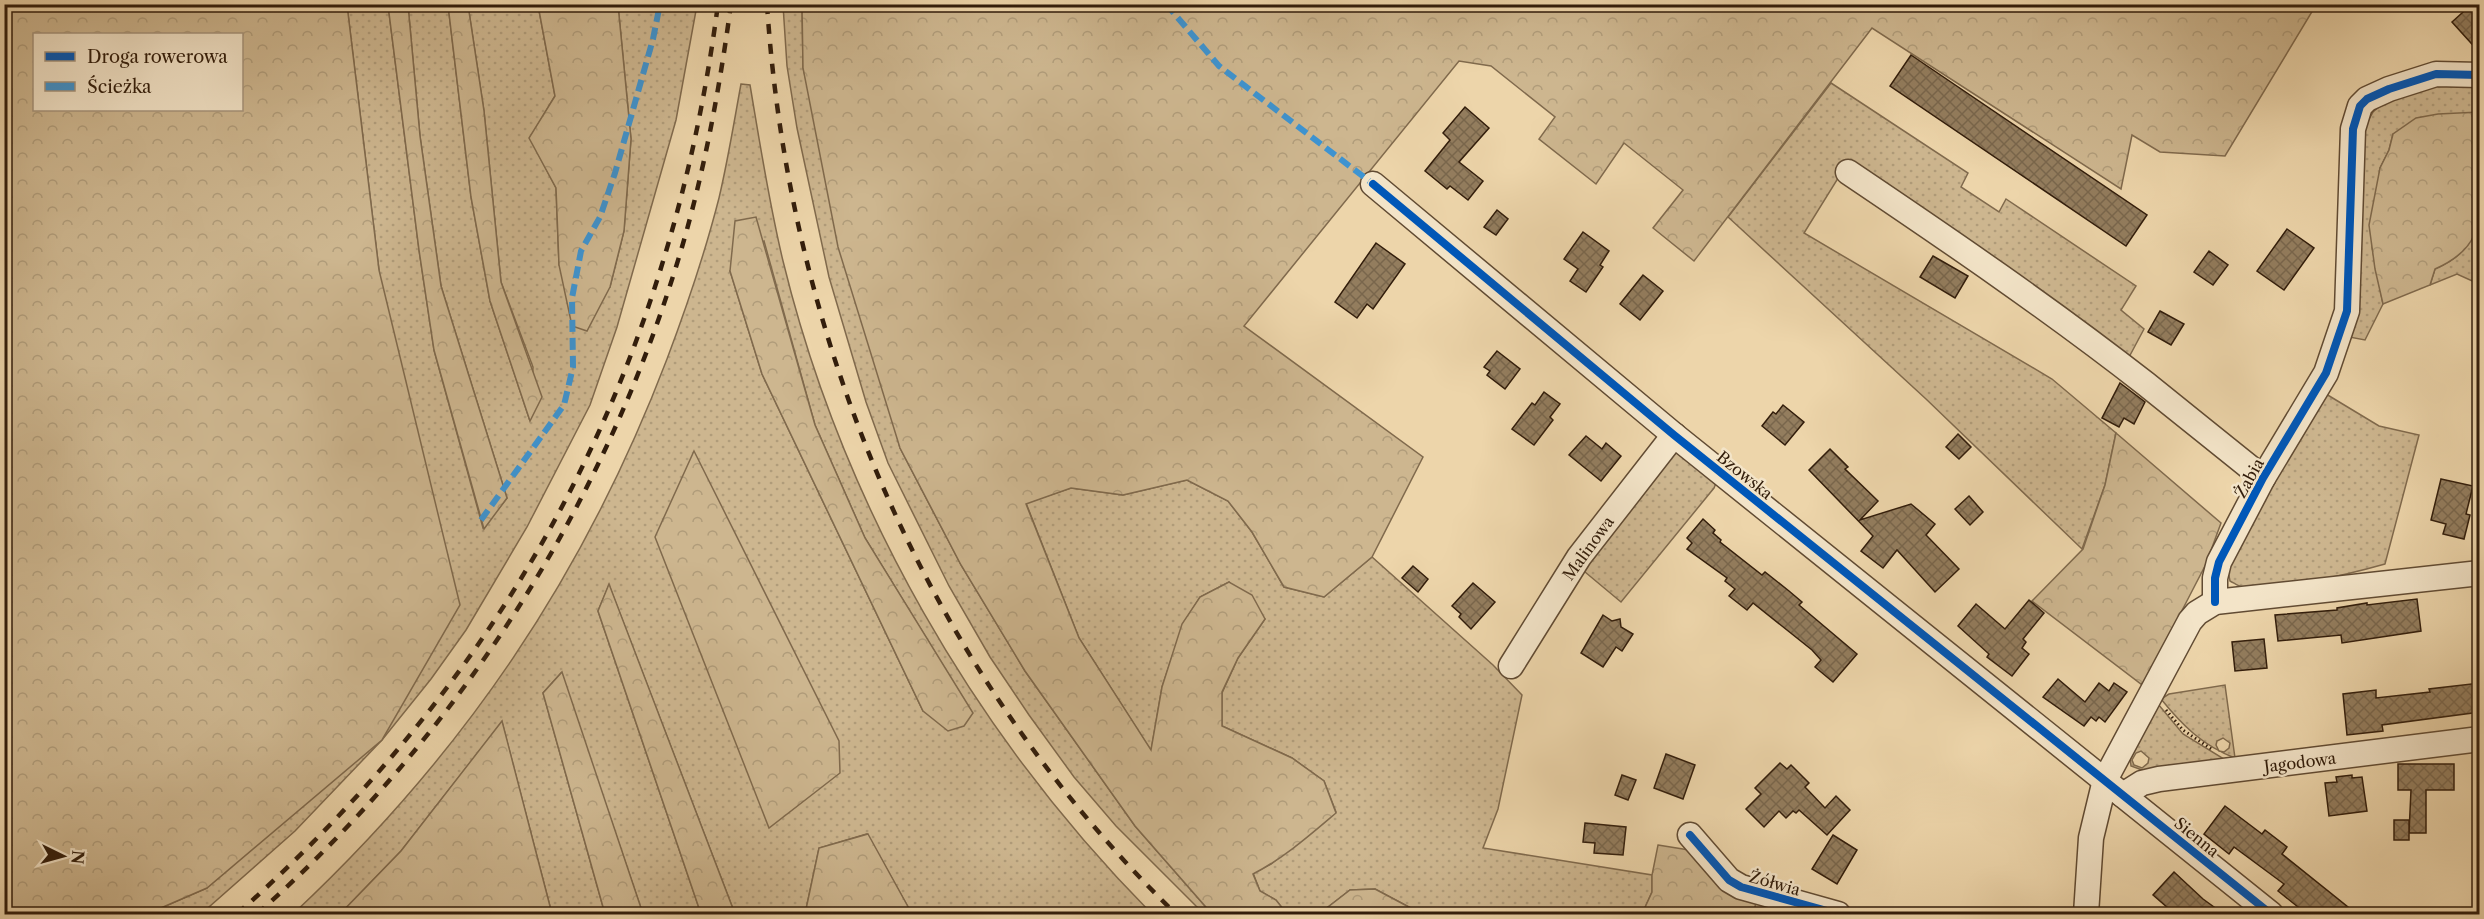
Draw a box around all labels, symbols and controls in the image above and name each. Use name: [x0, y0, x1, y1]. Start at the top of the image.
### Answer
legend: [33, 33, 243, 111]
text: Droga rowerowa: [87, 46, 228, 68]
text: Ścieżka: [87, 75, 152, 98]
street label: Bzowska: [1713, 446, 1777, 504]
street label: Żabia: [2230, 454, 2268, 501]
street label: Malinowa: [1558, 511, 1618, 584]
street label: Jagodowa: [2260, 748, 2338, 777]
street label: Sienna: [2171, 813, 2224, 861]
north arrow: [33, 826, 93, 886]
text: N: [67, 850, 89, 865]
street label: Żółwia: [1747, 866, 1803, 900]

